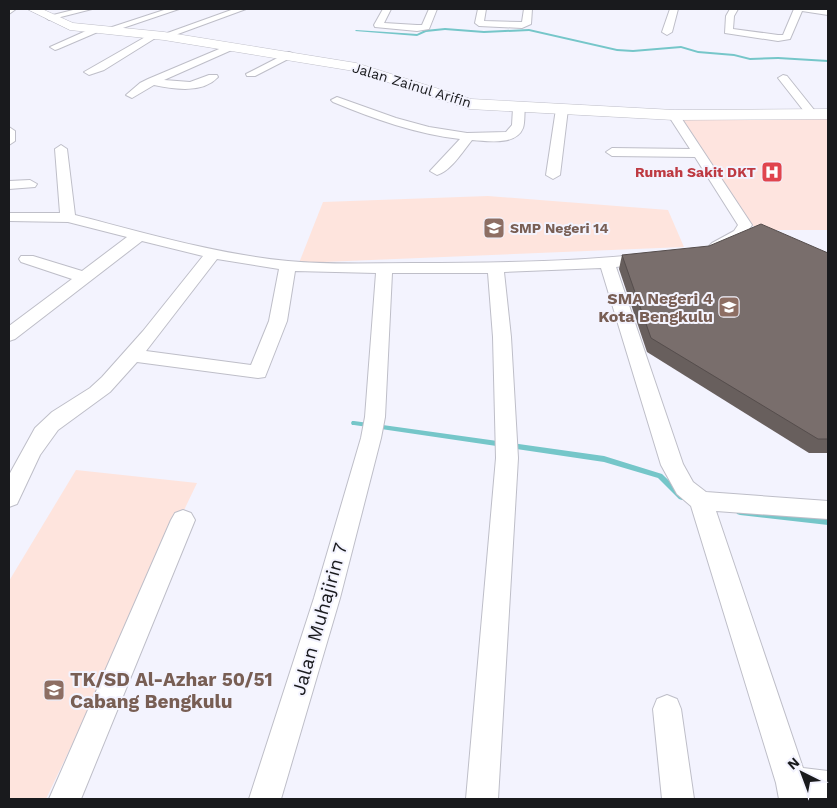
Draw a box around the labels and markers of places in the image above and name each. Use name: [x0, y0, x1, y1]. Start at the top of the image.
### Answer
hospital icon: Rumah Sakit DKT: [760, 160, 784, 184]
place label: Rumah Sakit DKT: [635, 164, 756, 180]
school or university icon: SMP Negeri 14: [482, 216, 506, 240]
place label: SMP Negeri 14: [510, 220, 608, 236]
place label: SMA Negeri 4 Kota Bengkulu: [598, 289, 713, 326]
school or university icon: SMA Negeri 4 Kota Bengkulu: [717, 295, 741, 319]
place label: TK/SD Al-Azhar 50/51 Cabang Bengkulu: [70, 668, 273, 713]
school or university icon: TK/SD Al-Azhar 50/51 Cabang Bengkulu: [42, 678, 66, 702]

